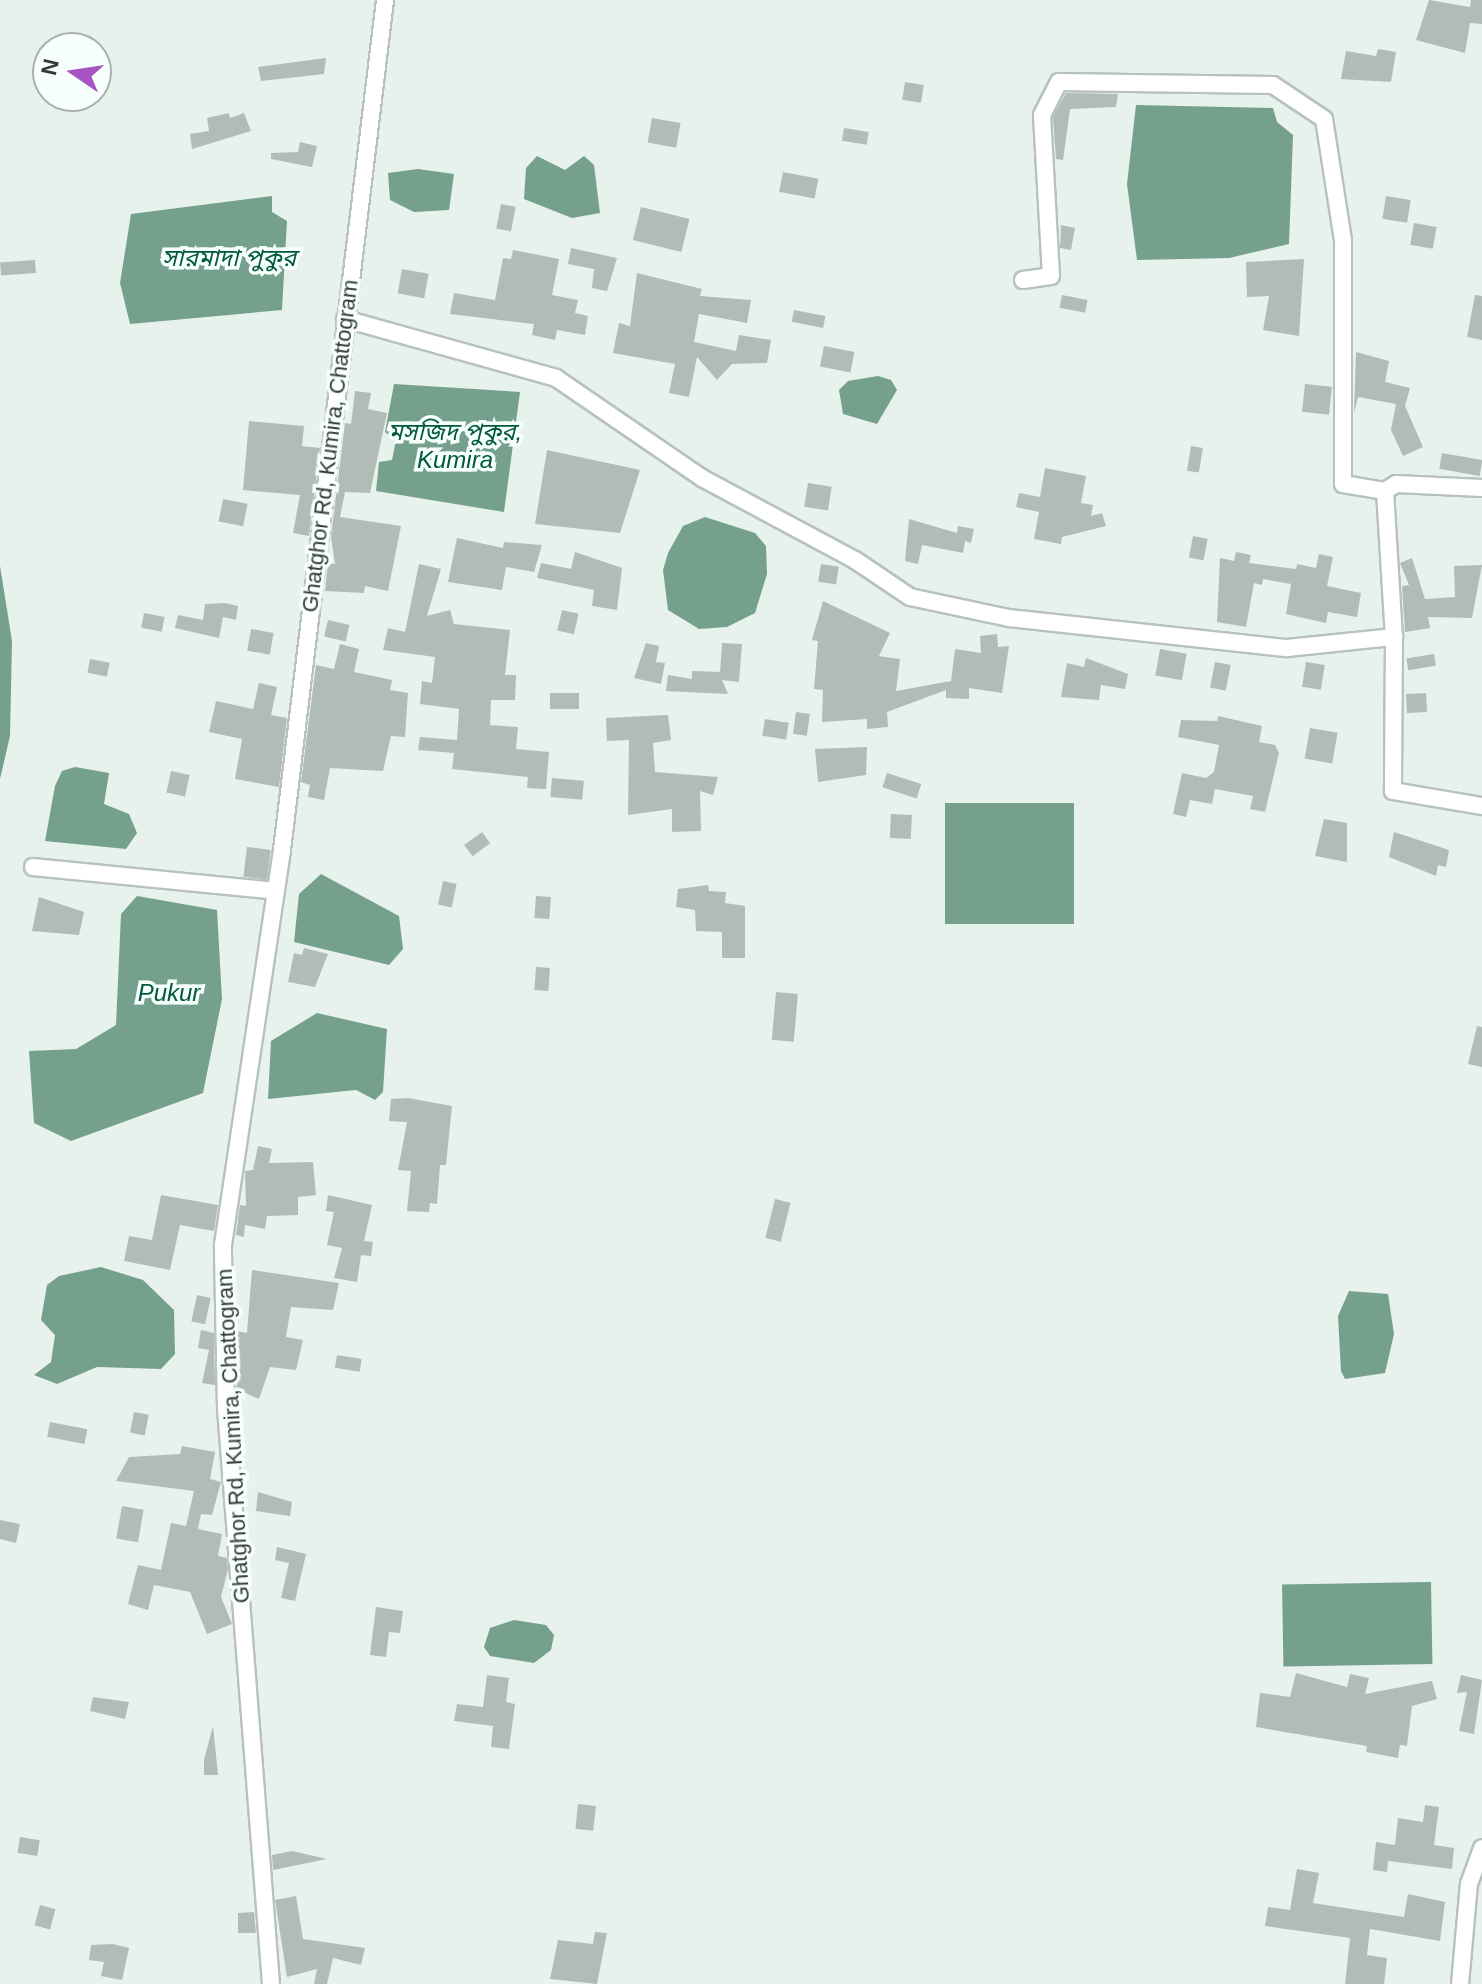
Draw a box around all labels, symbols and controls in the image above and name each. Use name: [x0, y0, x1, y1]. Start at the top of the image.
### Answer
north arrow: [32, 32, 112, 112]
text: N: [36, 56, 64, 77]
water label: সারমাদা পুকুর: [162, 244, 296, 272]
street label: Ghatghor Rd, Kumira, Chattogram: [296, 278, 364, 614]
water label: মসজিদ পুকুর, Kumira: [388, 418, 522, 474]
water label: Pukur: [138, 979, 200, 1007]
street label: Ghatghor Rd, Kumira, Chattogram: [211, 1268, 255, 1604]

